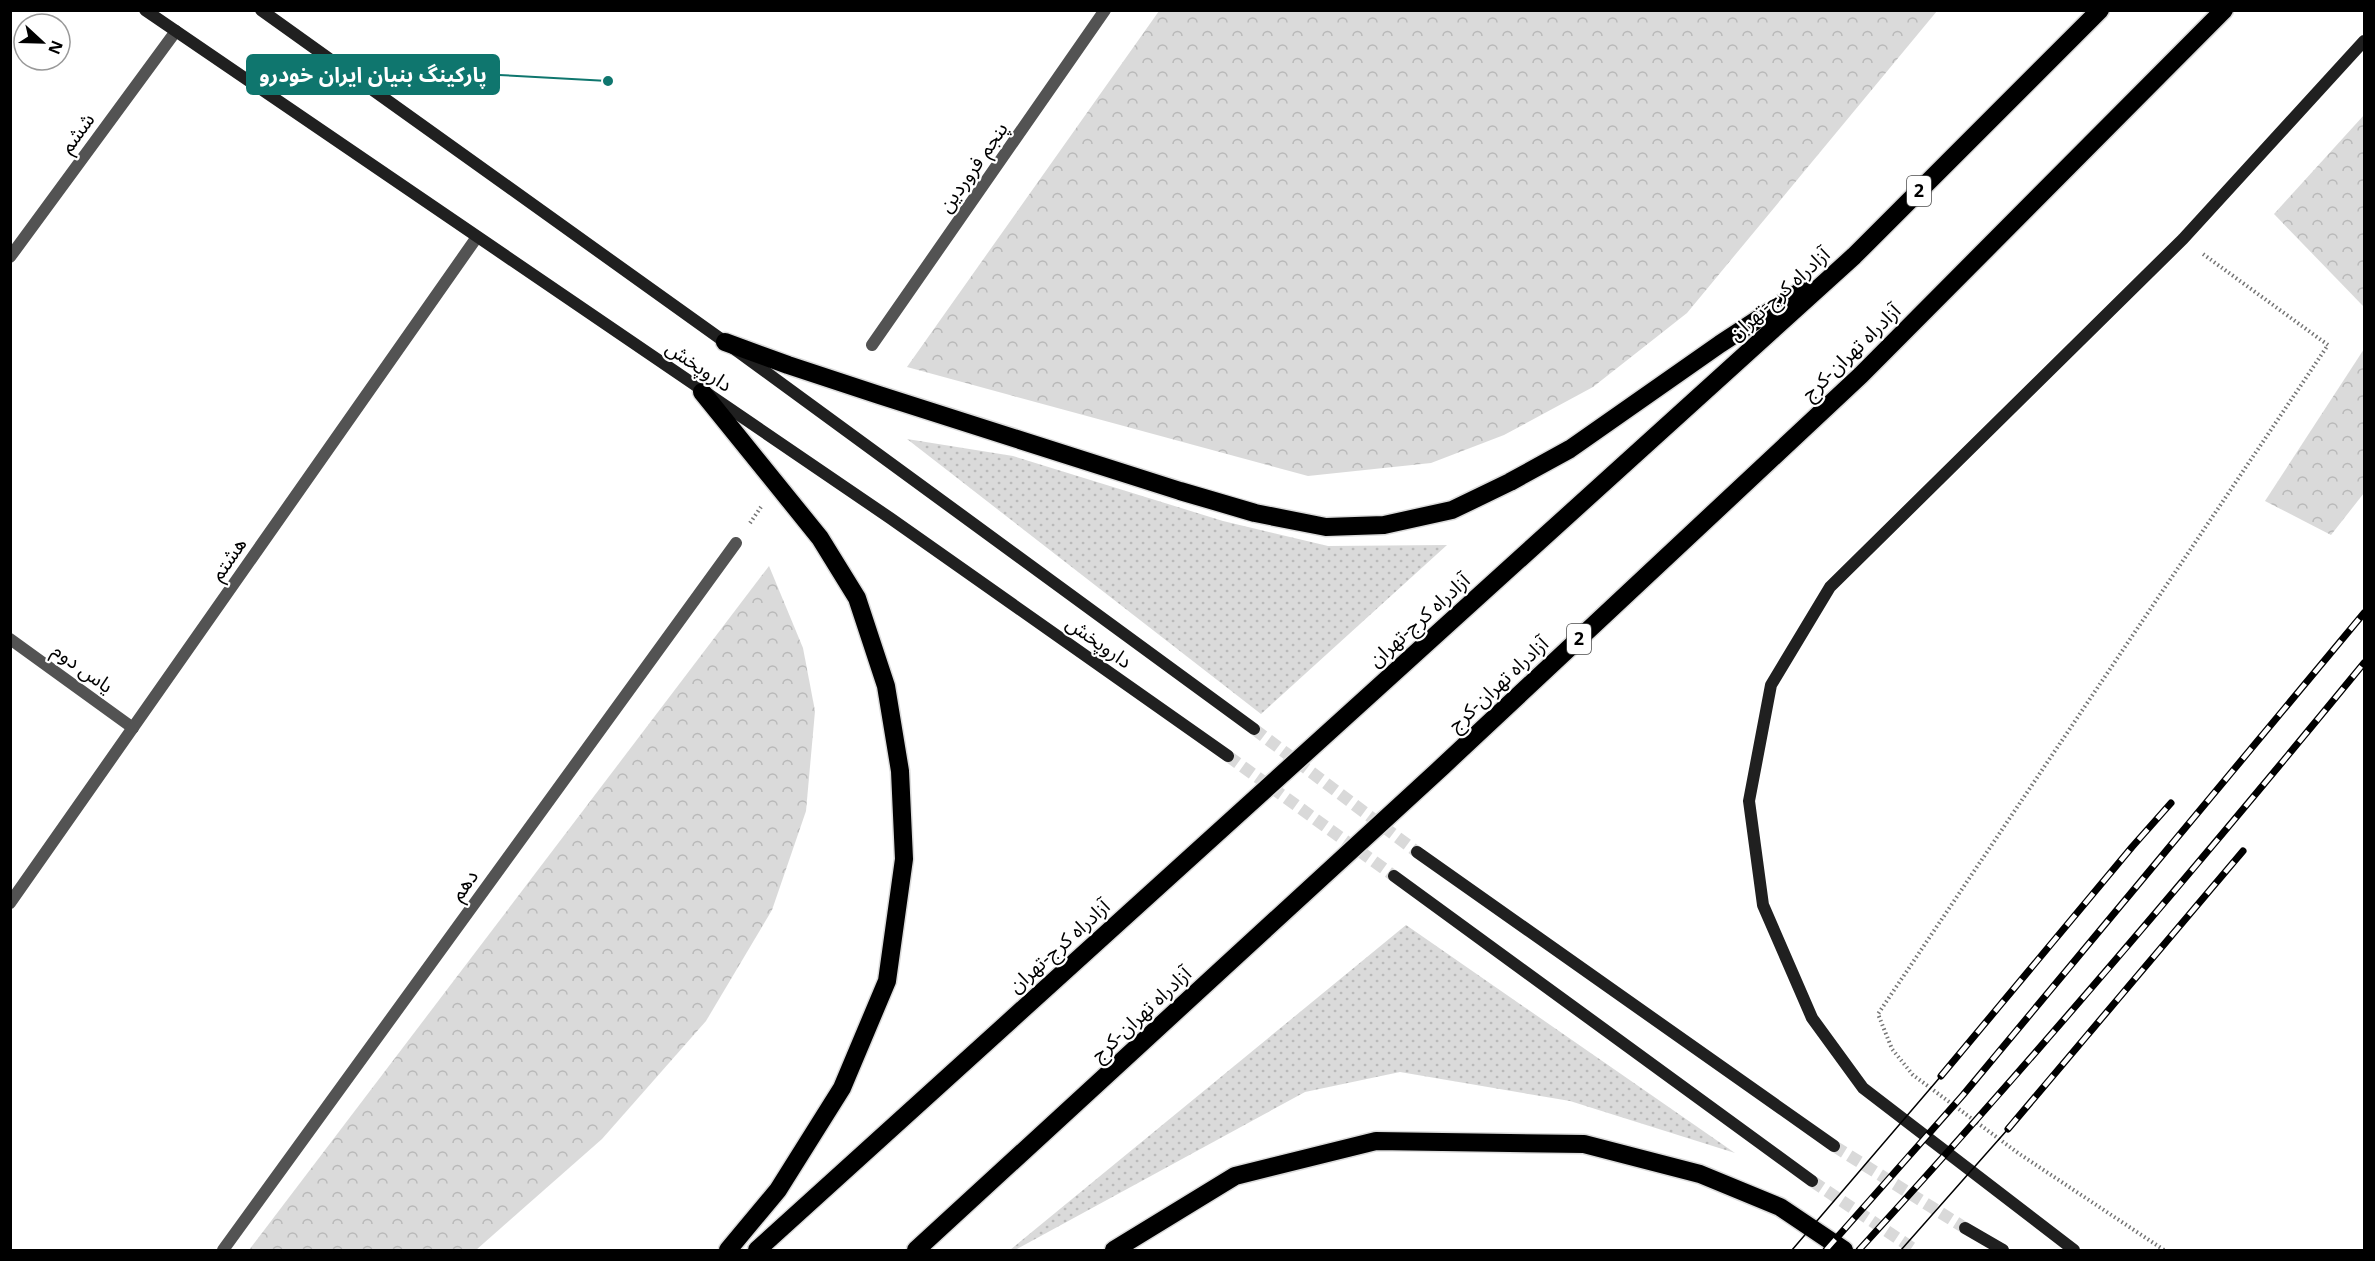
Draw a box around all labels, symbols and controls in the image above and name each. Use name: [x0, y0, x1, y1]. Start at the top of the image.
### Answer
north arrow: [12, 12, 72, 72]
text: N: [43, 37, 69, 58]
callout: پارکینگ بنیان ایران خودرو: [247, 55, 499, 94]
text: پارکینگ بنیان ایران خودرو: [259, 60, 487, 89]
street label: ششم: [53, 107, 102, 160]
street label: پنجم فروردین: [932, 116, 1015, 218]
road number: 2: [1907, 176, 1931, 206]
street label: آزادراه کرج-تهران: [1722, 240, 1838, 348]
street label: آزادراه تهران-کرج: [1795, 297, 1908, 407]
street label: داروپخش: [661, 334, 738, 398]
street label: هشتم: [203, 532, 254, 587]
street label: آزادراه کرج-تهران: [1362, 566, 1478, 674]
street label: داروپخش: [1061, 609, 1138, 674]
road number: 2: [1567, 624, 1591, 654]
street label: آزادراه تهران-کرج: [1442, 629, 1556, 739]
street label: یاس دوم: [46, 636, 119, 701]
street label: دهم: [443, 864, 486, 907]
street label: آزادراه کرج-تهران: [1002, 892, 1118, 1000]
street label: آزادراه تهران-کرج: [1085, 959, 1199, 1069]

